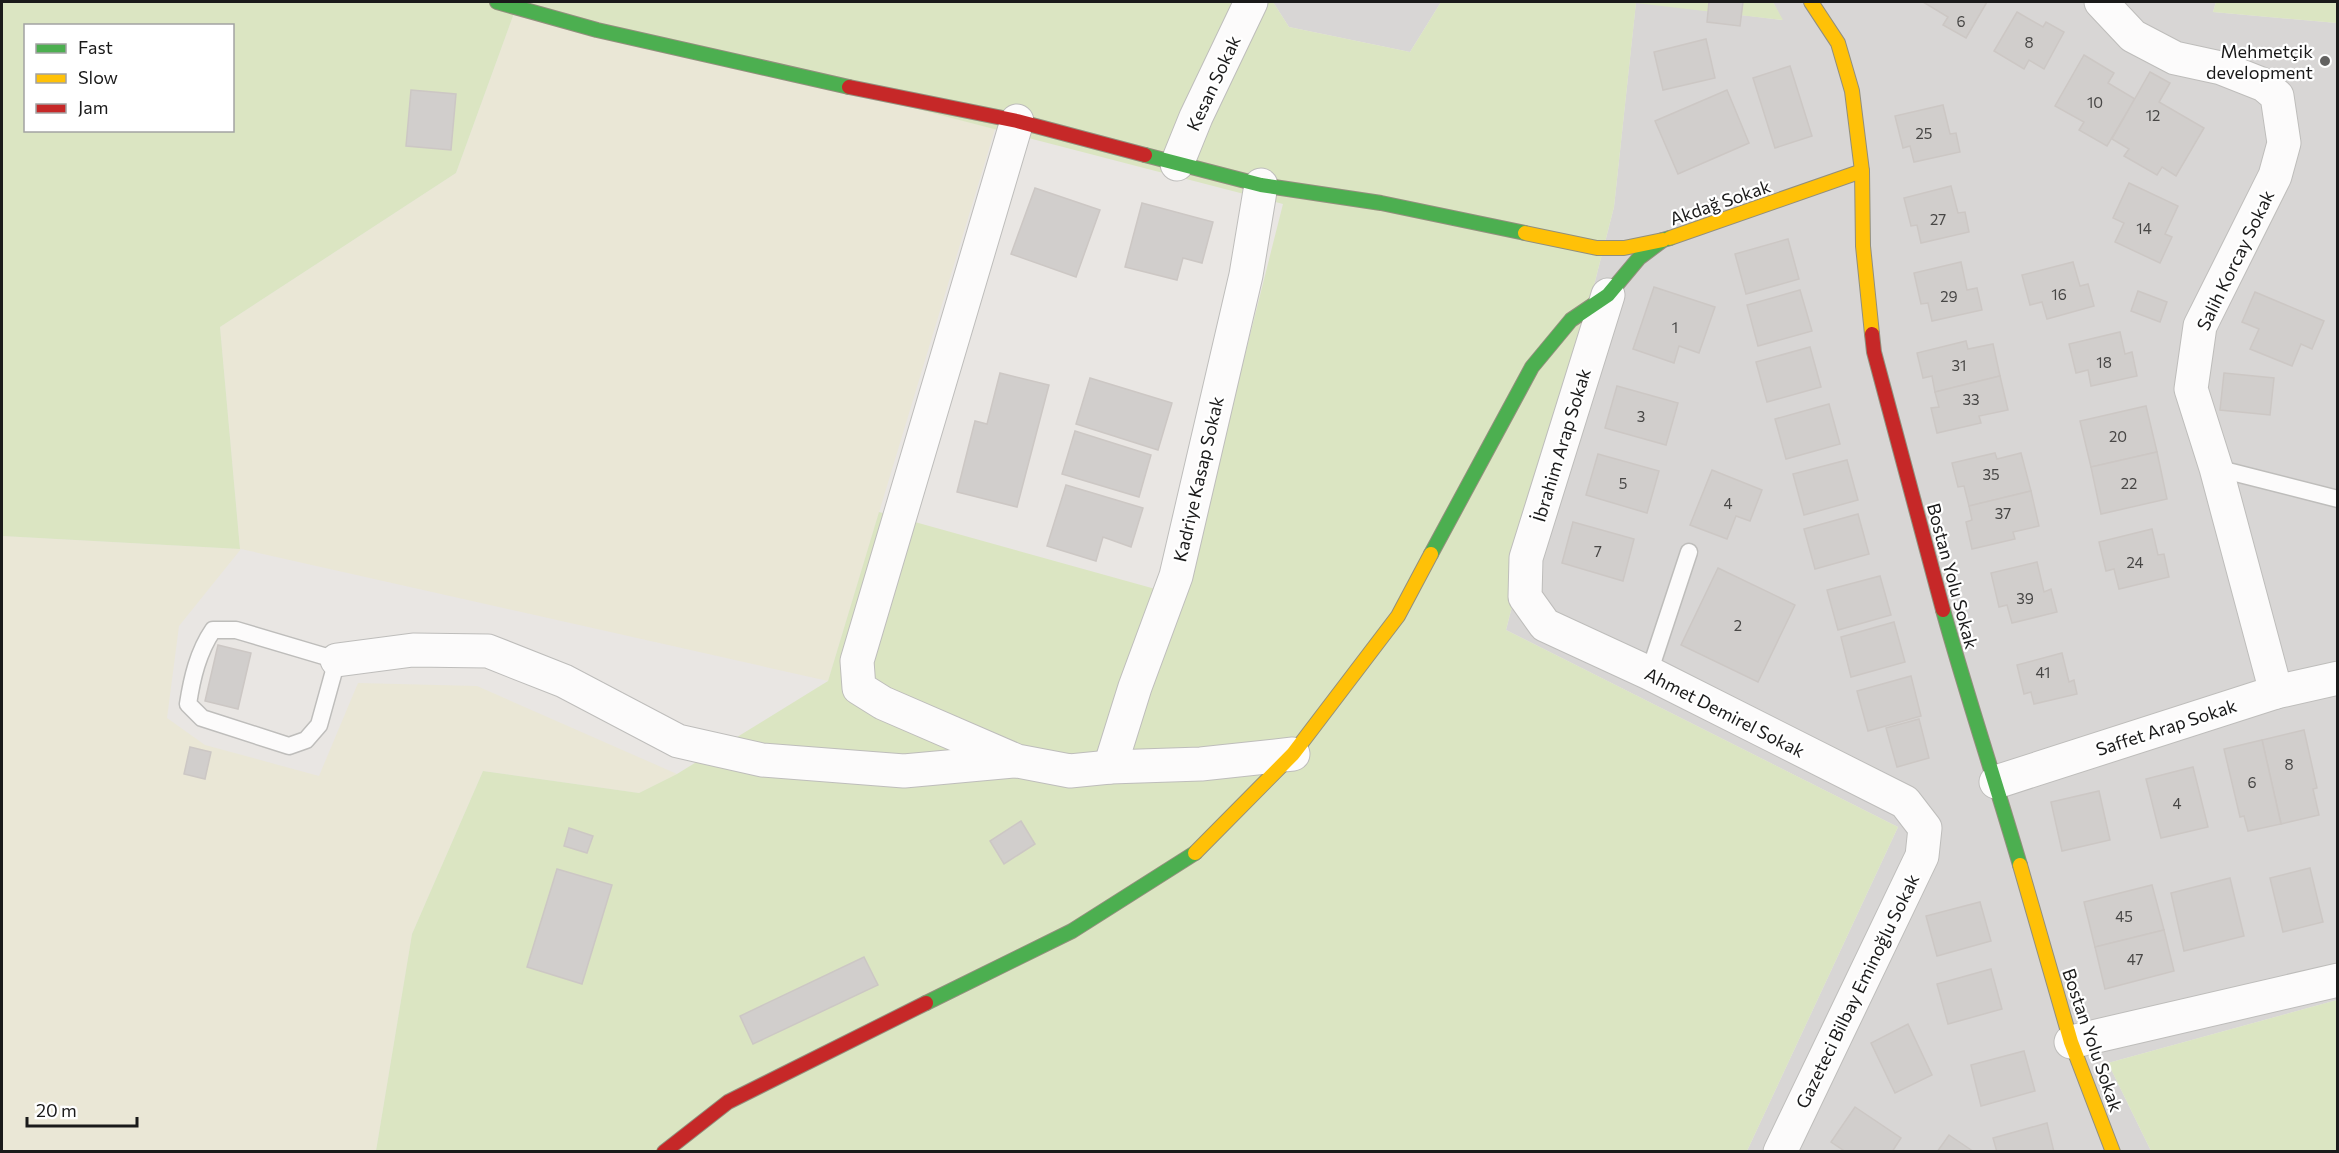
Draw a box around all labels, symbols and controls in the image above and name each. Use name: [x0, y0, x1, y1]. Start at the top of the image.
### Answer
house number: 6: [1956, 12, 1966, 30]
legend: [24, 24, 234, 132]
street label: Kesan Sokak: [1181, 32, 1245, 134]
house number: 8: [2024, 33, 2034, 51]
text: Fast: [78, 36, 113, 58]
place label: Mehmetçik development: [2206, 40, 2313, 83]
marker: Mehmetçik development: [2318, 54, 2332, 68]
text: Slow: [78, 66, 118, 88]
house number: 10: [2087, 93, 2103, 111]
text: Jam: [78, 96, 108, 118]
house number: 12: [2146, 106, 2160, 124]
house number: 25: [1916, 124, 1932, 142]
street label: Akdağ Sokak: [1667, 174, 1773, 230]
street label: Salih Korcay Sokak: [2192, 186, 2279, 334]
house number: 27: [1930, 210, 1946, 228]
house number: 14: [2136, 219, 2152, 237]
house number: 16: [2051, 285, 2067, 303]
house number: 29: [1940, 287, 1958, 305]
house number: 1: [1672, 318, 1678, 336]
house number: 18: [2096, 353, 2112, 371]
house number: 31: [1952, 356, 1966, 374]
street label: İbrahim Arap Sokak: [1527, 365, 1595, 524]
house number: 33: [1962, 390, 1980, 408]
street label: Kadriye Kasap Sokak: [1168, 394, 1228, 564]
house number: 3: [1637, 407, 1645, 425]
house number: 20: [2109, 427, 2127, 445]
house number: 35: [1982, 465, 2000, 483]
house number: 5: [1619, 474, 1627, 492]
house number: 22: [2121, 474, 2137, 492]
house number: 4: [1724, 494, 1733, 512]
street label: Bostan Yolu Sokak: [1923, 501, 1983, 652]
house number: 37: [1995, 504, 2011, 522]
house number: 7: [1594, 542, 1602, 560]
house number: 24: [2126, 553, 2144, 571]
house number: 39: [2016, 589, 2034, 607]
house number: 2: [1734, 616, 1742, 634]
street label: Ahmet Demirel Sokak: [1641, 662, 1809, 762]
house number: 41: [2036, 663, 2050, 681]
street label: Saffet Arap Sokak: [2093, 694, 2239, 760]
house number: 8: [2284, 755, 2294, 773]
house number: 6: [2247, 773, 2257, 791]
house number: 4: [2173, 794, 2182, 812]
street label: Gazeteci Bilbay Eminoğlu Sokak: [1791, 870, 1924, 1112]
house number: 45: [2115, 907, 2133, 925]
house number: 47: [2127, 950, 2143, 968]
street label: Bostan Yolu Sokak: [2058, 965, 2128, 1115]
scale bar: [27, 1090, 136, 1128]
text: 20 m: [36, 1099, 77, 1121]

